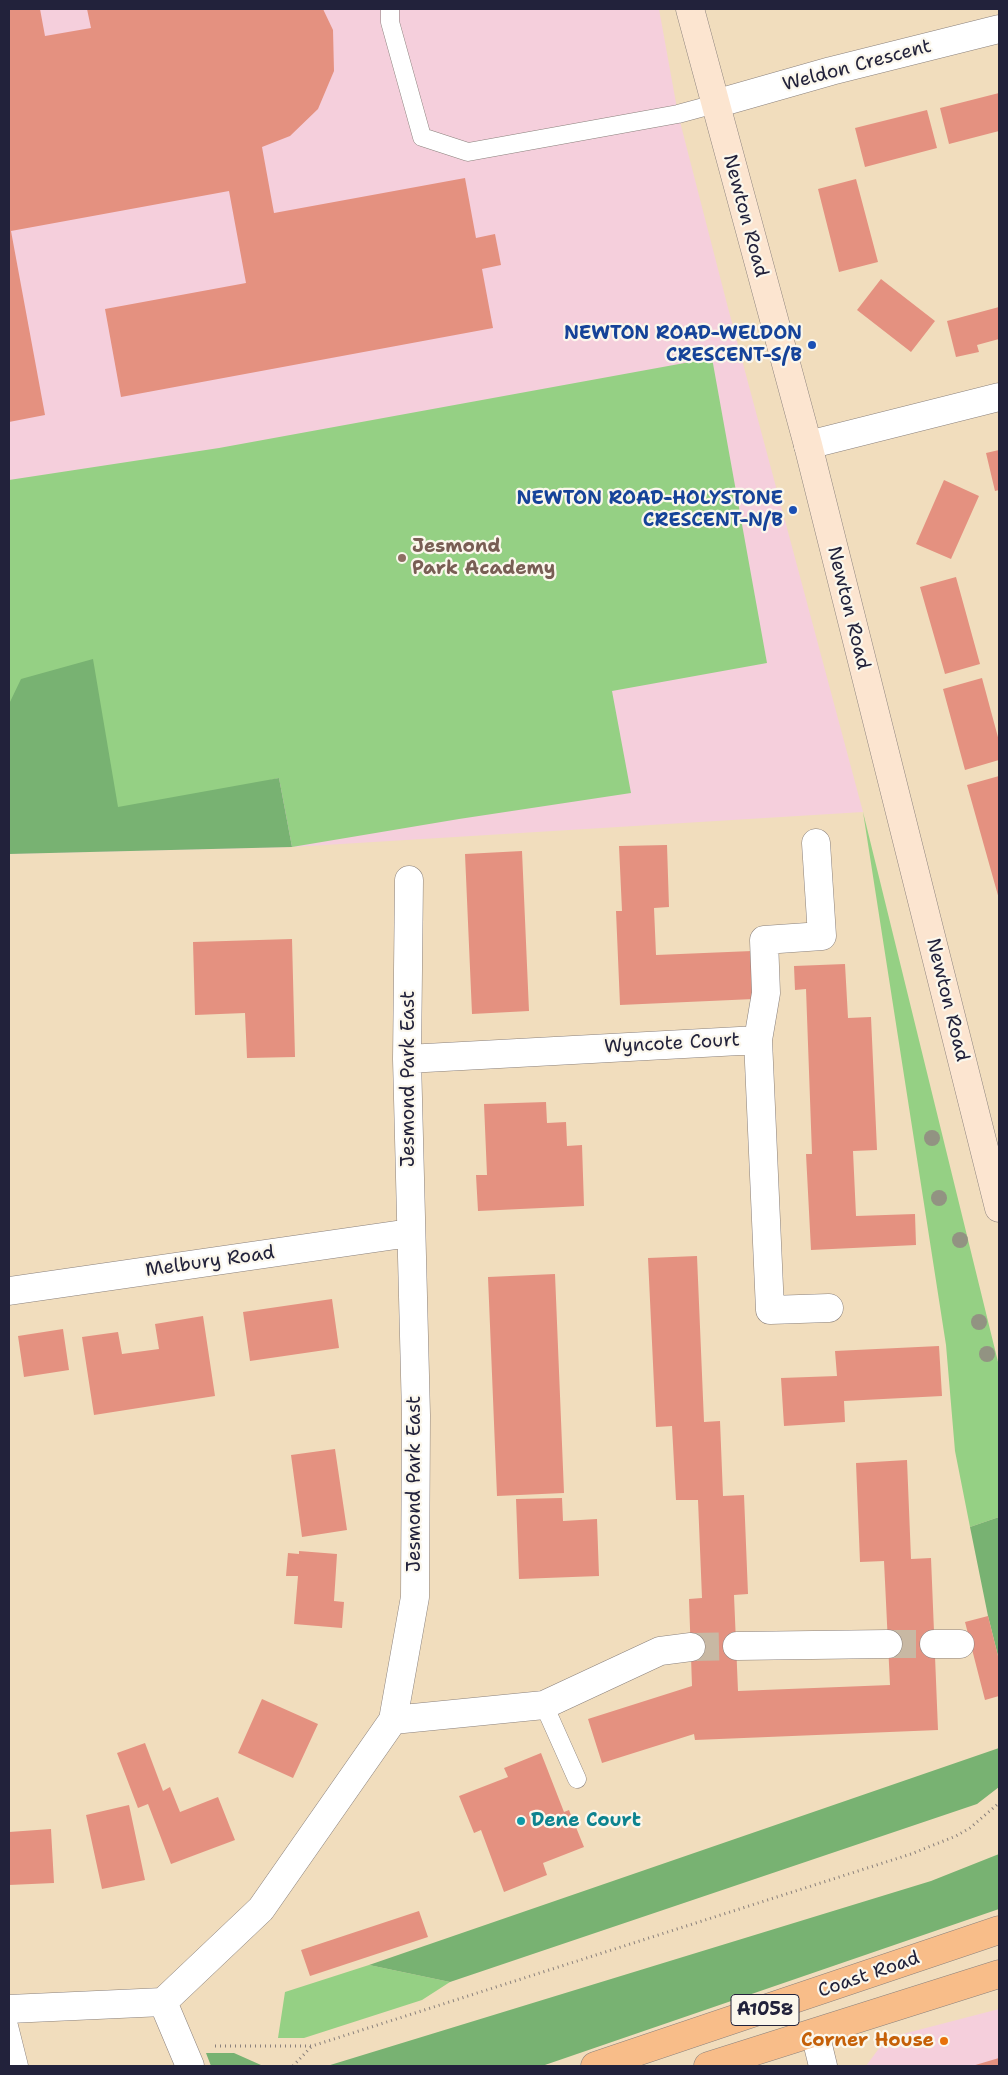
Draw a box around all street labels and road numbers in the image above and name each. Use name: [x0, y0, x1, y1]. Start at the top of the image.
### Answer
street label: Weldon Crescent: [780, 35, 934, 97]
street label: Newton Road: [718, 152, 772, 280]
street label: Newton Road: [822, 544, 874, 672]
street label: Newton Road: [921, 936, 973, 1064]
street label: Jesmond Park East: [398, 991, 420, 1167]
street label: Wyncote Court: [604, 1029, 740, 1059]
street label: Melbury Road: [144, 1242, 276, 1282]
street label: Jesmond Park East: [404, 1396, 426, 1572]
street label: Coast Road: [815, 1947, 923, 2003]
road number: A1058: [731, 1994, 799, 2026]

